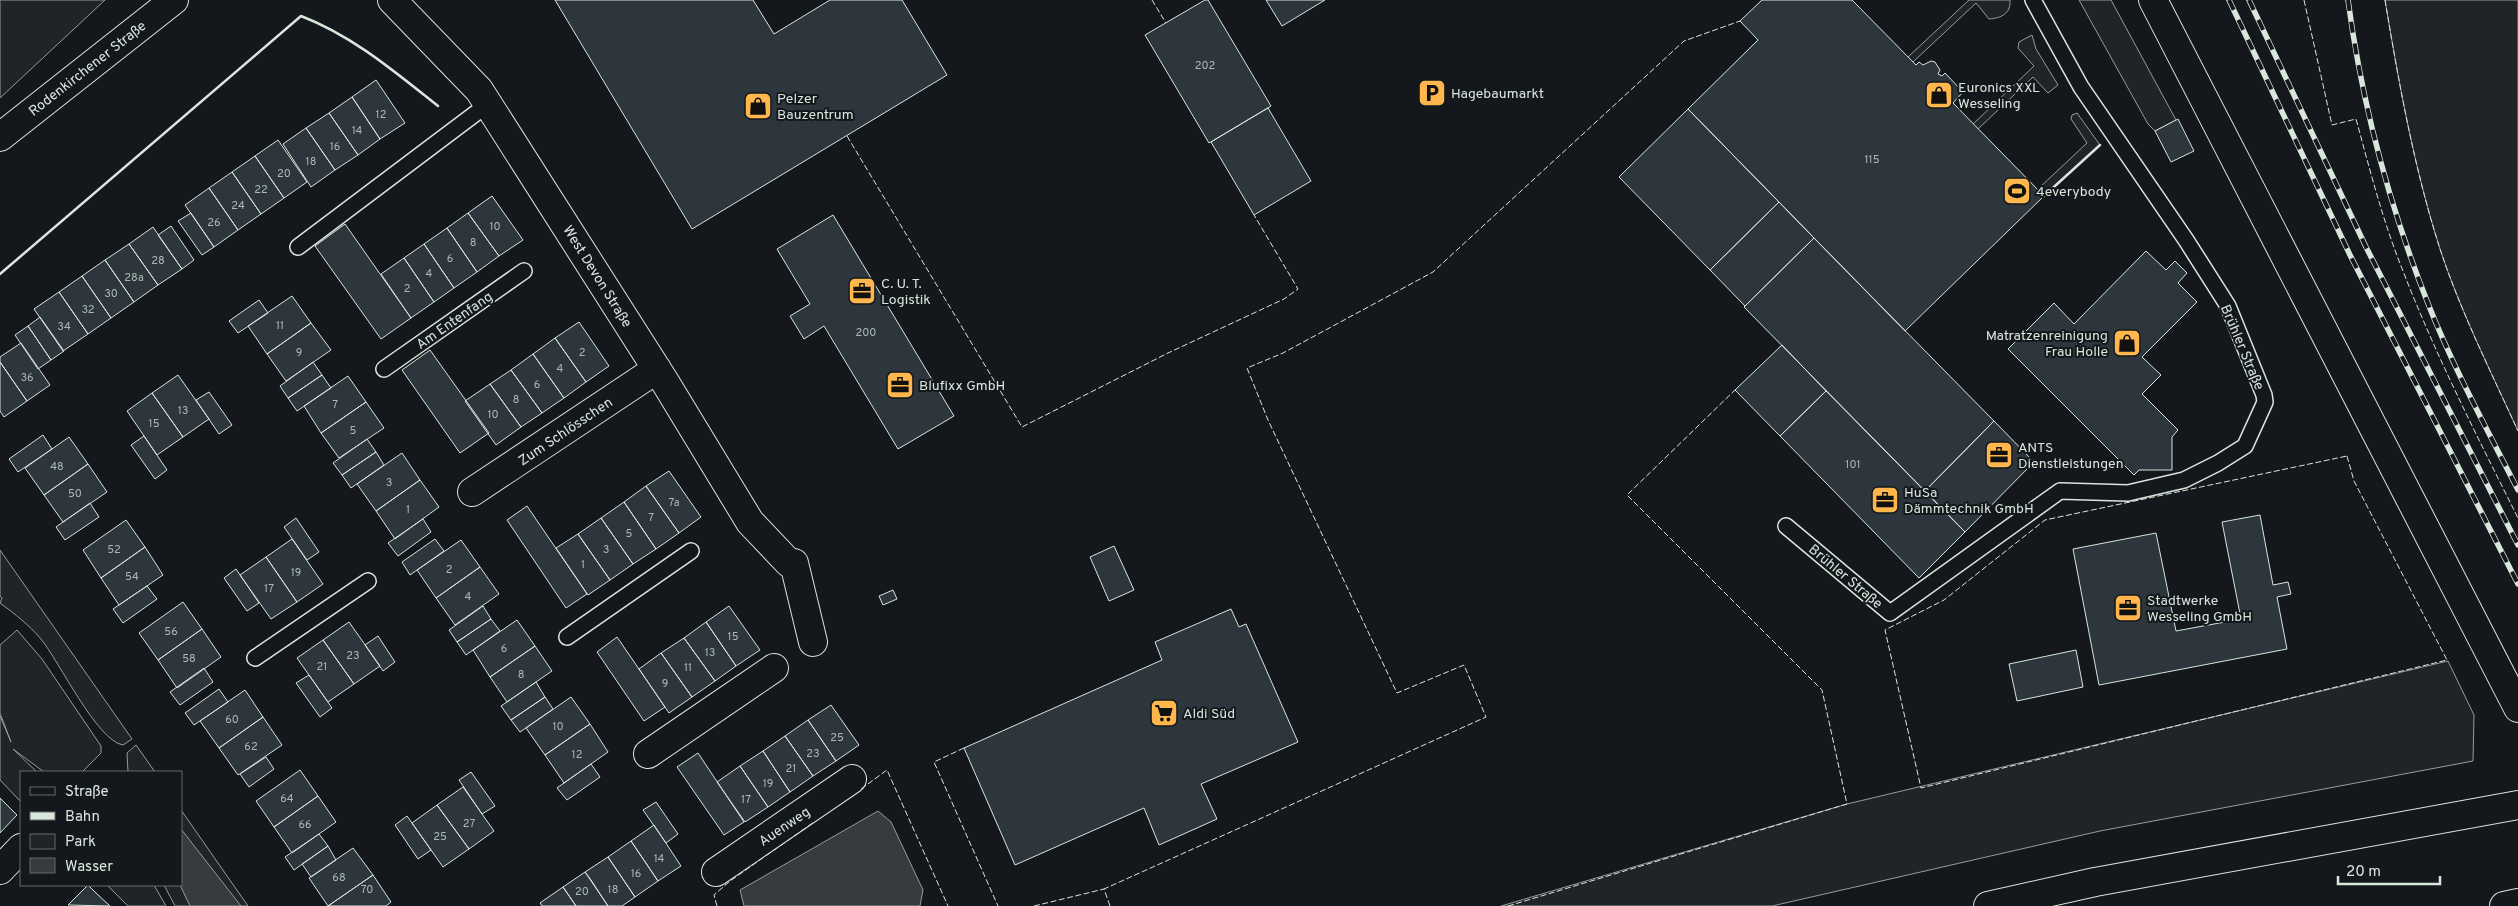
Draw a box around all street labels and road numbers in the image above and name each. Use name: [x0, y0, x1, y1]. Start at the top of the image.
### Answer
street label: Rodenkirchener Straße: [26, 18, 150, 120]
street label: West Devon Straße: [558, 223, 635, 331]
street label: Am Entenfang: [413, 289, 496, 354]
street label: Brühler Straße: [2216, 302, 2267, 393]
street label: Zum Schlösschen: [515, 394, 616, 470]
street label: Brühler Straße: [1805, 541, 1885, 613]
street label: Auenweg: [756, 804, 814, 851]

